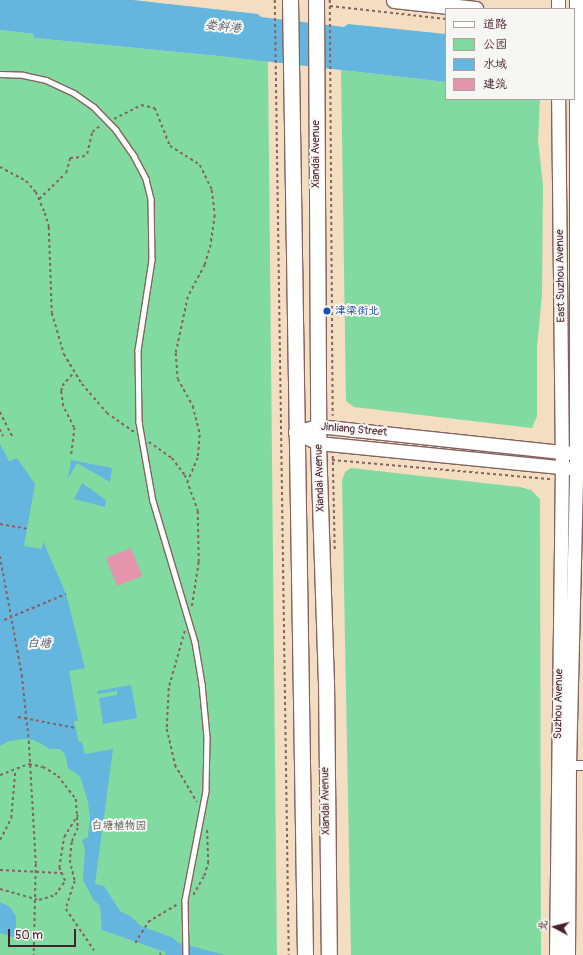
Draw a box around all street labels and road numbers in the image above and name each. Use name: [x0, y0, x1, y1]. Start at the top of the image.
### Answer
street label: Xiandai Avenue: [309, 120, 323, 188]
street label: East Suzhou Avenue: [554, 229, 568, 323]
street label: Jinliang Street: [320, 421, 388, 439]
street label: Xiandai Avenue: [312, 444, 328, 512]
street label: Suzhou Avenue: [552, 669, 566, 739]
street label: Xiandai Avenue: [319, 767, 333, 835]

